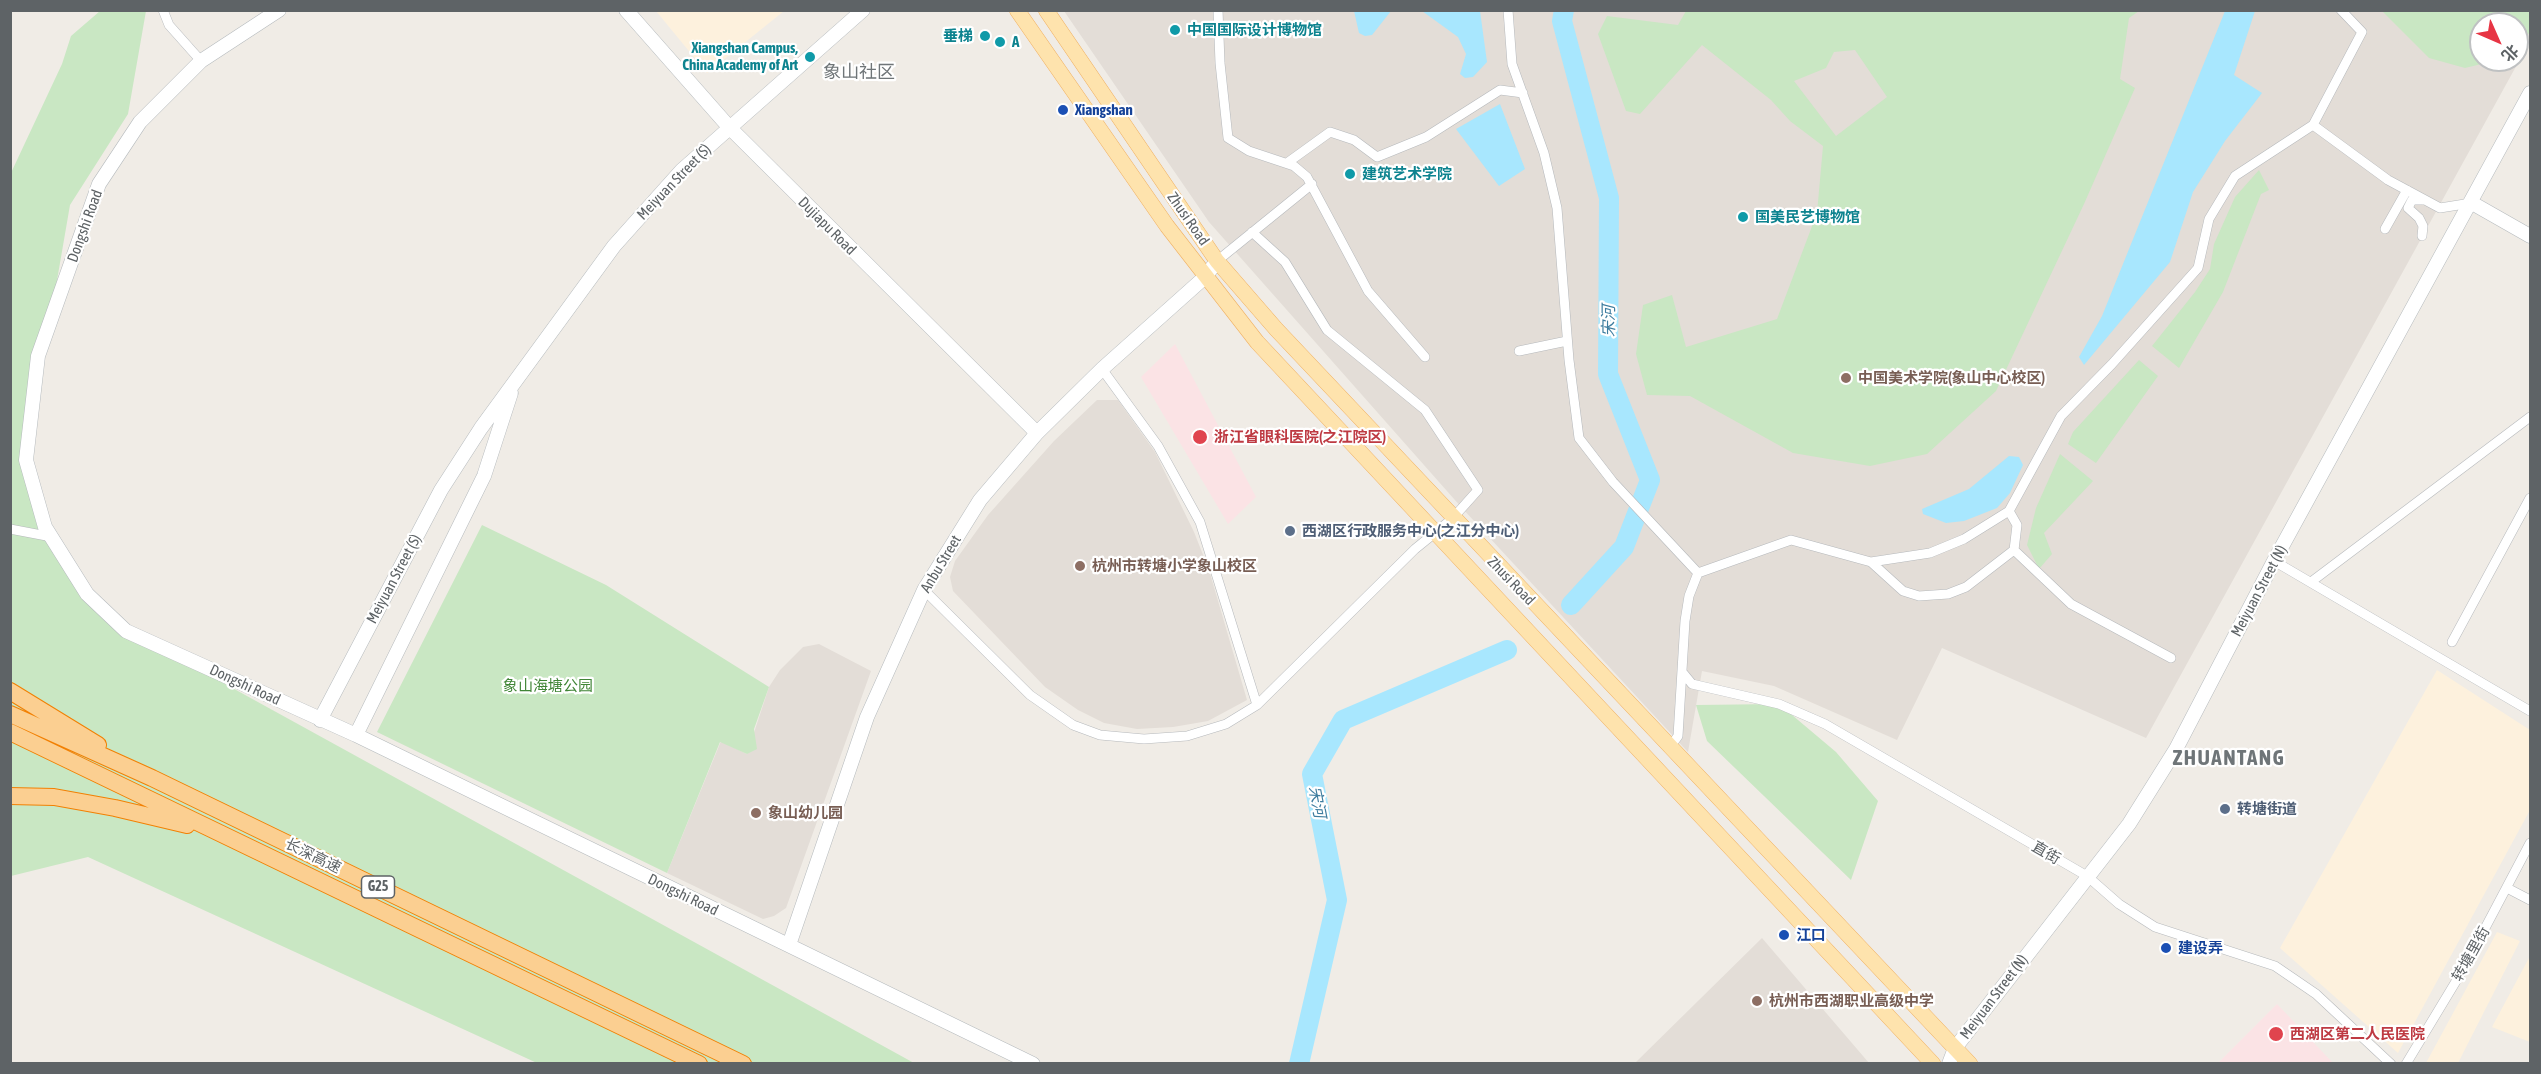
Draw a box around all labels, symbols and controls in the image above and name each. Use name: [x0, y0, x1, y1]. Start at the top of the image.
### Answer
north arrow: [2469, 12, 2529, 72]
place label: 中国国际设计博物馆: [1187, 21, 1322, 39]
marker: 中国国际设计博物馆: [1168, 23, 1182, 37]
place label: 垂梯: [943, 27, 973, 45]
marker: 垂梯: [978, 29, 992, 43]
place label: A: [1012, 33, 1019, 51]
marker: A: [993, 35, 1007, 49]
place label: Xiangshan Campus, China Academy of Art: [682, 39, 798, 74]
text: 北: [2498, 41, 2522, 65]
marker: Xiangshan Campus, China Academy of Art: [803, 50, 817, 64]
district label: 象山社区: [823, 61, 895, 83]
place label: Xiangshan: [1075, 101, 1133, 119]
marker: Xiangshan: [1056, 103, 1070, 117]
street label: Meiyuan Street (S): [633, 140, 715, 224]
place label: 建筑艺术学院: [1362, 165, 1452, 183]
marker: 建筑艺术学院: [1343, 167, 1357, 181]
street label: Dongshi Road: [64, 187, 106, 265]
street label: Zhusi Road: [1163, 189, 1213, 249]
street label: Dujiapu Road: [794, 193, 860, 259]
place label: 国美民艺博物馆: [1755, 208, 1860, 226]
marker: 国美民艺博物馆: [1736, 210, 1750, 224]
water label: 宋河: [1599, 305, 1619, 337]
place label: 中国美术学院(象山中心校区): [1858, 369, 2045, 387]
marker: 中国美术学院(象山中心校区): [1839, 371, 1853, 385]
marker: 浙江省眼科医院(之江院区): [1191, 428, 1209, 446]
place label: 浙江省眼科医院(之江院区): [1214, 428, 1386, 446]
place label: 西湖区行政服务中心(之江分中心): [1302, 522, 1519, 540]
marker: 西湖区行政服务中心(之江分中心): [1283, 524, 1297, 538]
street label: Meiyuan Street (S): [363, 531, 425, 627]
street label: Anbu Street: [917, 532, 965, 596]
street label: Meiyuan Street (N): [2227, 542, 2291, 640]
street label: Zhusi Road: [1483, 553, 1539, 609]
place label: 杭州市转塘小学象山校区: [1092, 557, 1257, 575]
marker: 杭州市转塘小学象山校区: [1073, 559, 1087, 573]
street label: Dongshi Road: [207, 661, 283, 709]
park label: 象山海塘公园: [503, 677, 593, 695]
district label: ZHUANTANG: [2173, 745, 2285, 771]
water label: 宋河: [1305, 784, 1329, 820]
place label: 转塘街道: [2237, 800, 2297, 818]
marker: 转塘街道: [2218, 802, 2232, 816]
place label: 象山幼儿园: [768, 804, 843, 822]
marker: 象山幼儿园: [749, 806, 763, 820]
street label: 长深高速: [282, 835, 344, 877]
street label: 直街: [2029, 838, 2063, 868]
street label: Dongshi Road: [645, 870, 721, 920]
road number: G25: [362, 876, 394, 898]
street label: 转塘里街: [2449, 923, 2493, 985]
place label: 江口: [1796, 926, 1826, 944]
marker: 江口: [1777, 928, 1791, 942]
place label: 建设弄: [2178, 939, 2223, 957]
marker: 建设弄: [2159, 941, 2173, 955]
street label: Meiyuan Street (N): [1956, 951, 2032, 1043]
place label: 杭州市西湖职业高级中学: [1769, 992, 1934, 1010]
marker: 杭州市西湖职业高级中学: [1750, 994, 1764, 1008]
marker: 西湖区第二人民医院: [2267, 1025, 2285, 1043]
place label: 西湖区第二人民医院: [2290, 1025, 2425, 1043]

